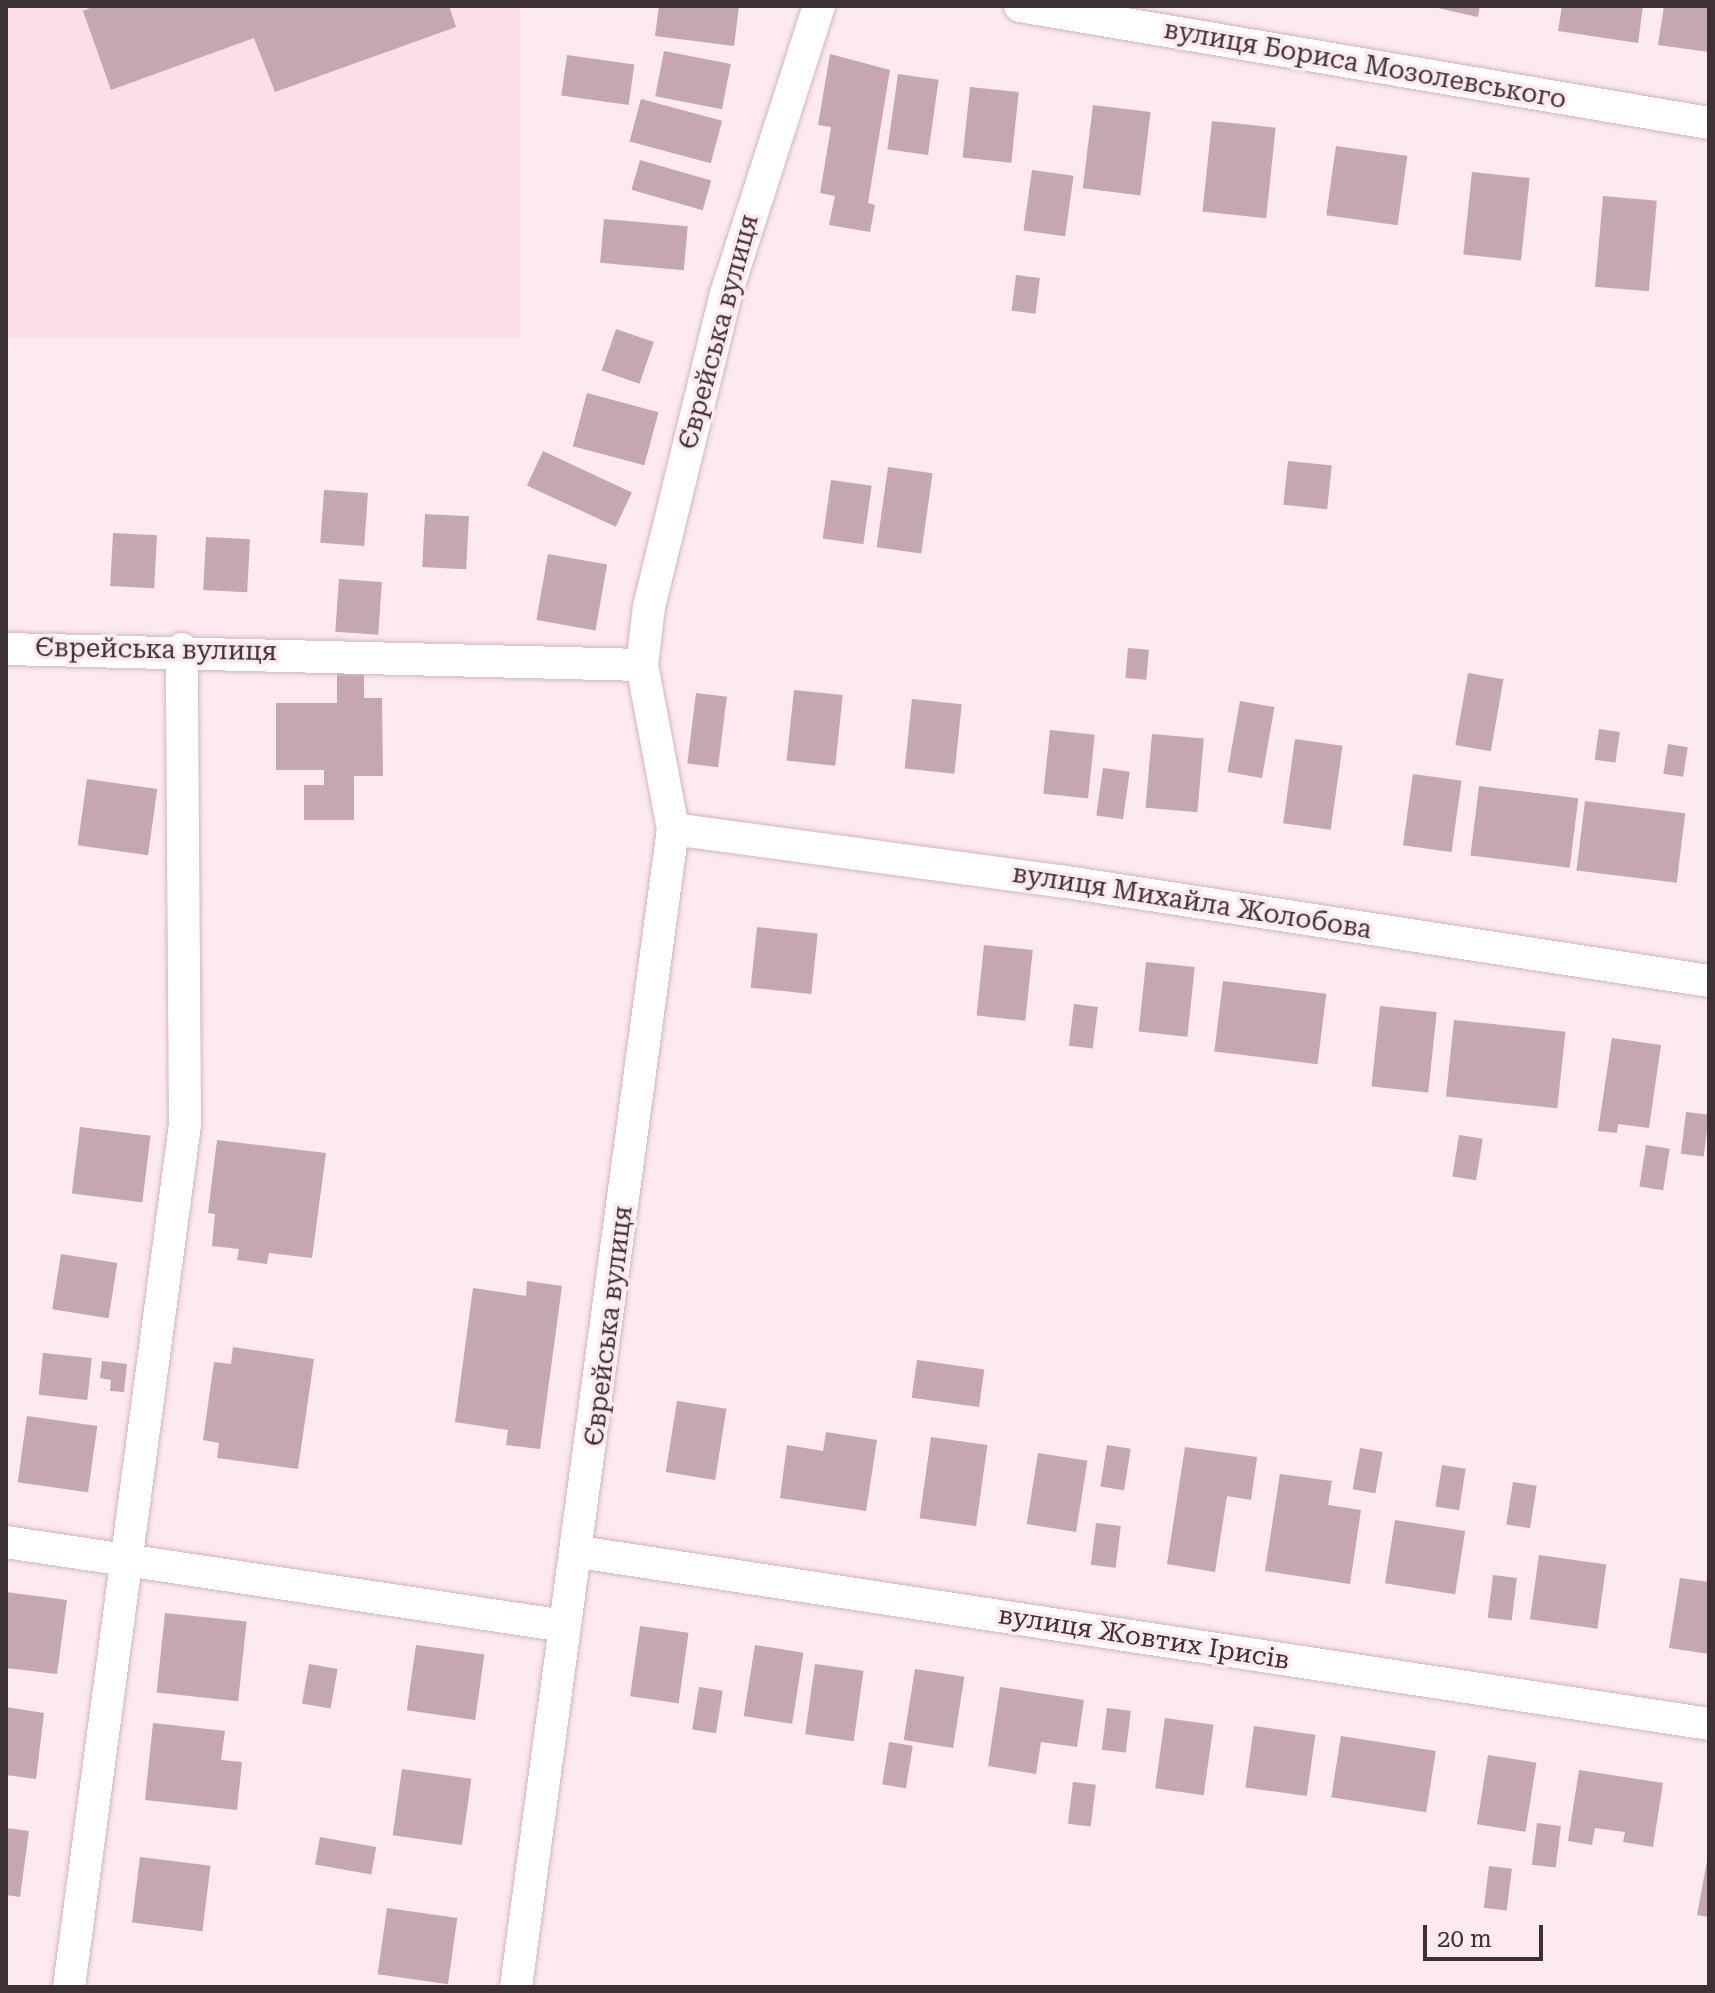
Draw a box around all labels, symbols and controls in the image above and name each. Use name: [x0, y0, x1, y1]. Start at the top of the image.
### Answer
street label: вулиця Бориса Мозолевського: [1161, 14, 1569, 116]
street label: Єврейська вулиця: [673, 211, 765, 453]
street label: Єврейська вулиця: [35, 632, 277, 668]
street label: вулиця Михайла Жолобова: [1010, 858, 1374, 946]
street label: Єврейська вулиця: [579, 1204, 639, 1448]
street label: вулиця Жовтих Ірисів: [996, 1600, 1292, 1676]
scale bar: [1427, 1909, 1547, 1959]
text: 20 m: [1437, 1925, 1492, 1953]

